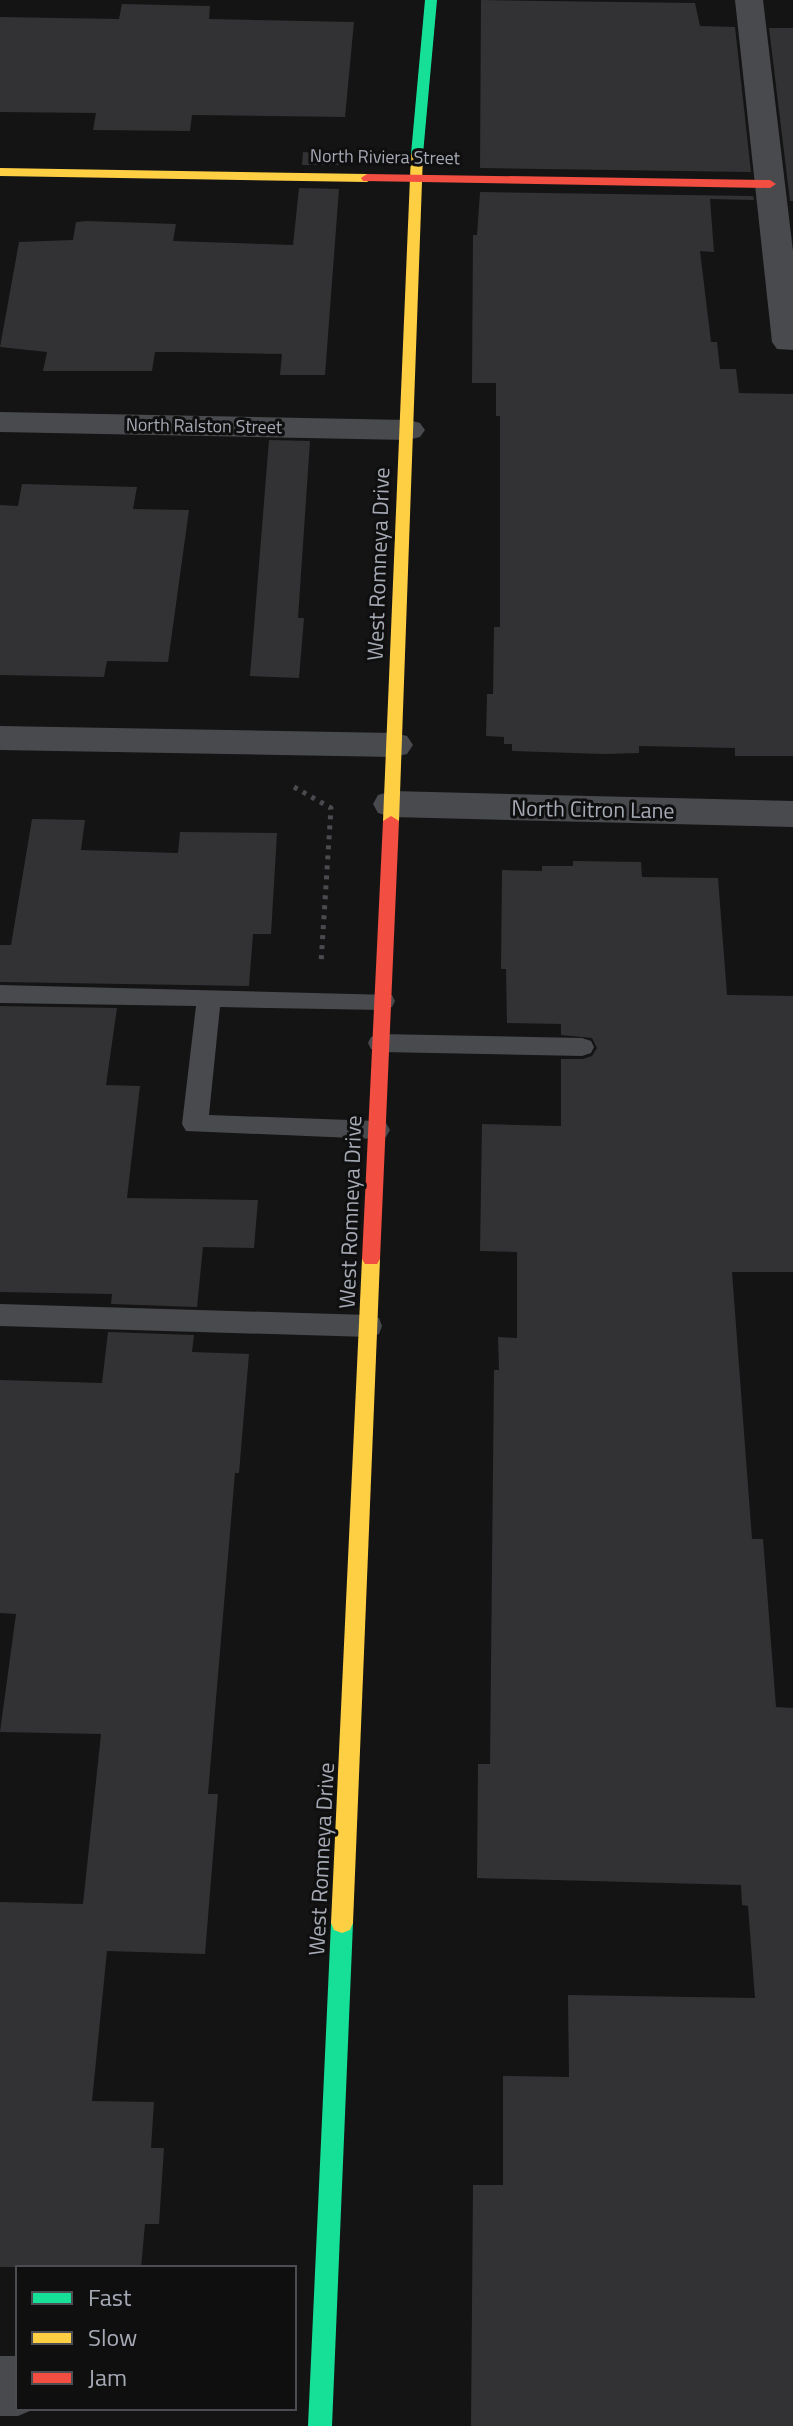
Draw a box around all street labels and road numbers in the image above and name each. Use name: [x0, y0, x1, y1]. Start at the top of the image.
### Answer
street label: North Riviera Street: [310, 142, 461, 171]
street label: North Ralston Street: [126, 411, 283, 440]
street label: West Romneya Drive: [358, 467, 398, 661]
street label: North Citron Lane: [511, 791, 675, 827]
street label: West Romneya Drive: [330, 1115, 370, 1309]
street label: West Romneya Drive: [299, 1762, 343, 1956]

